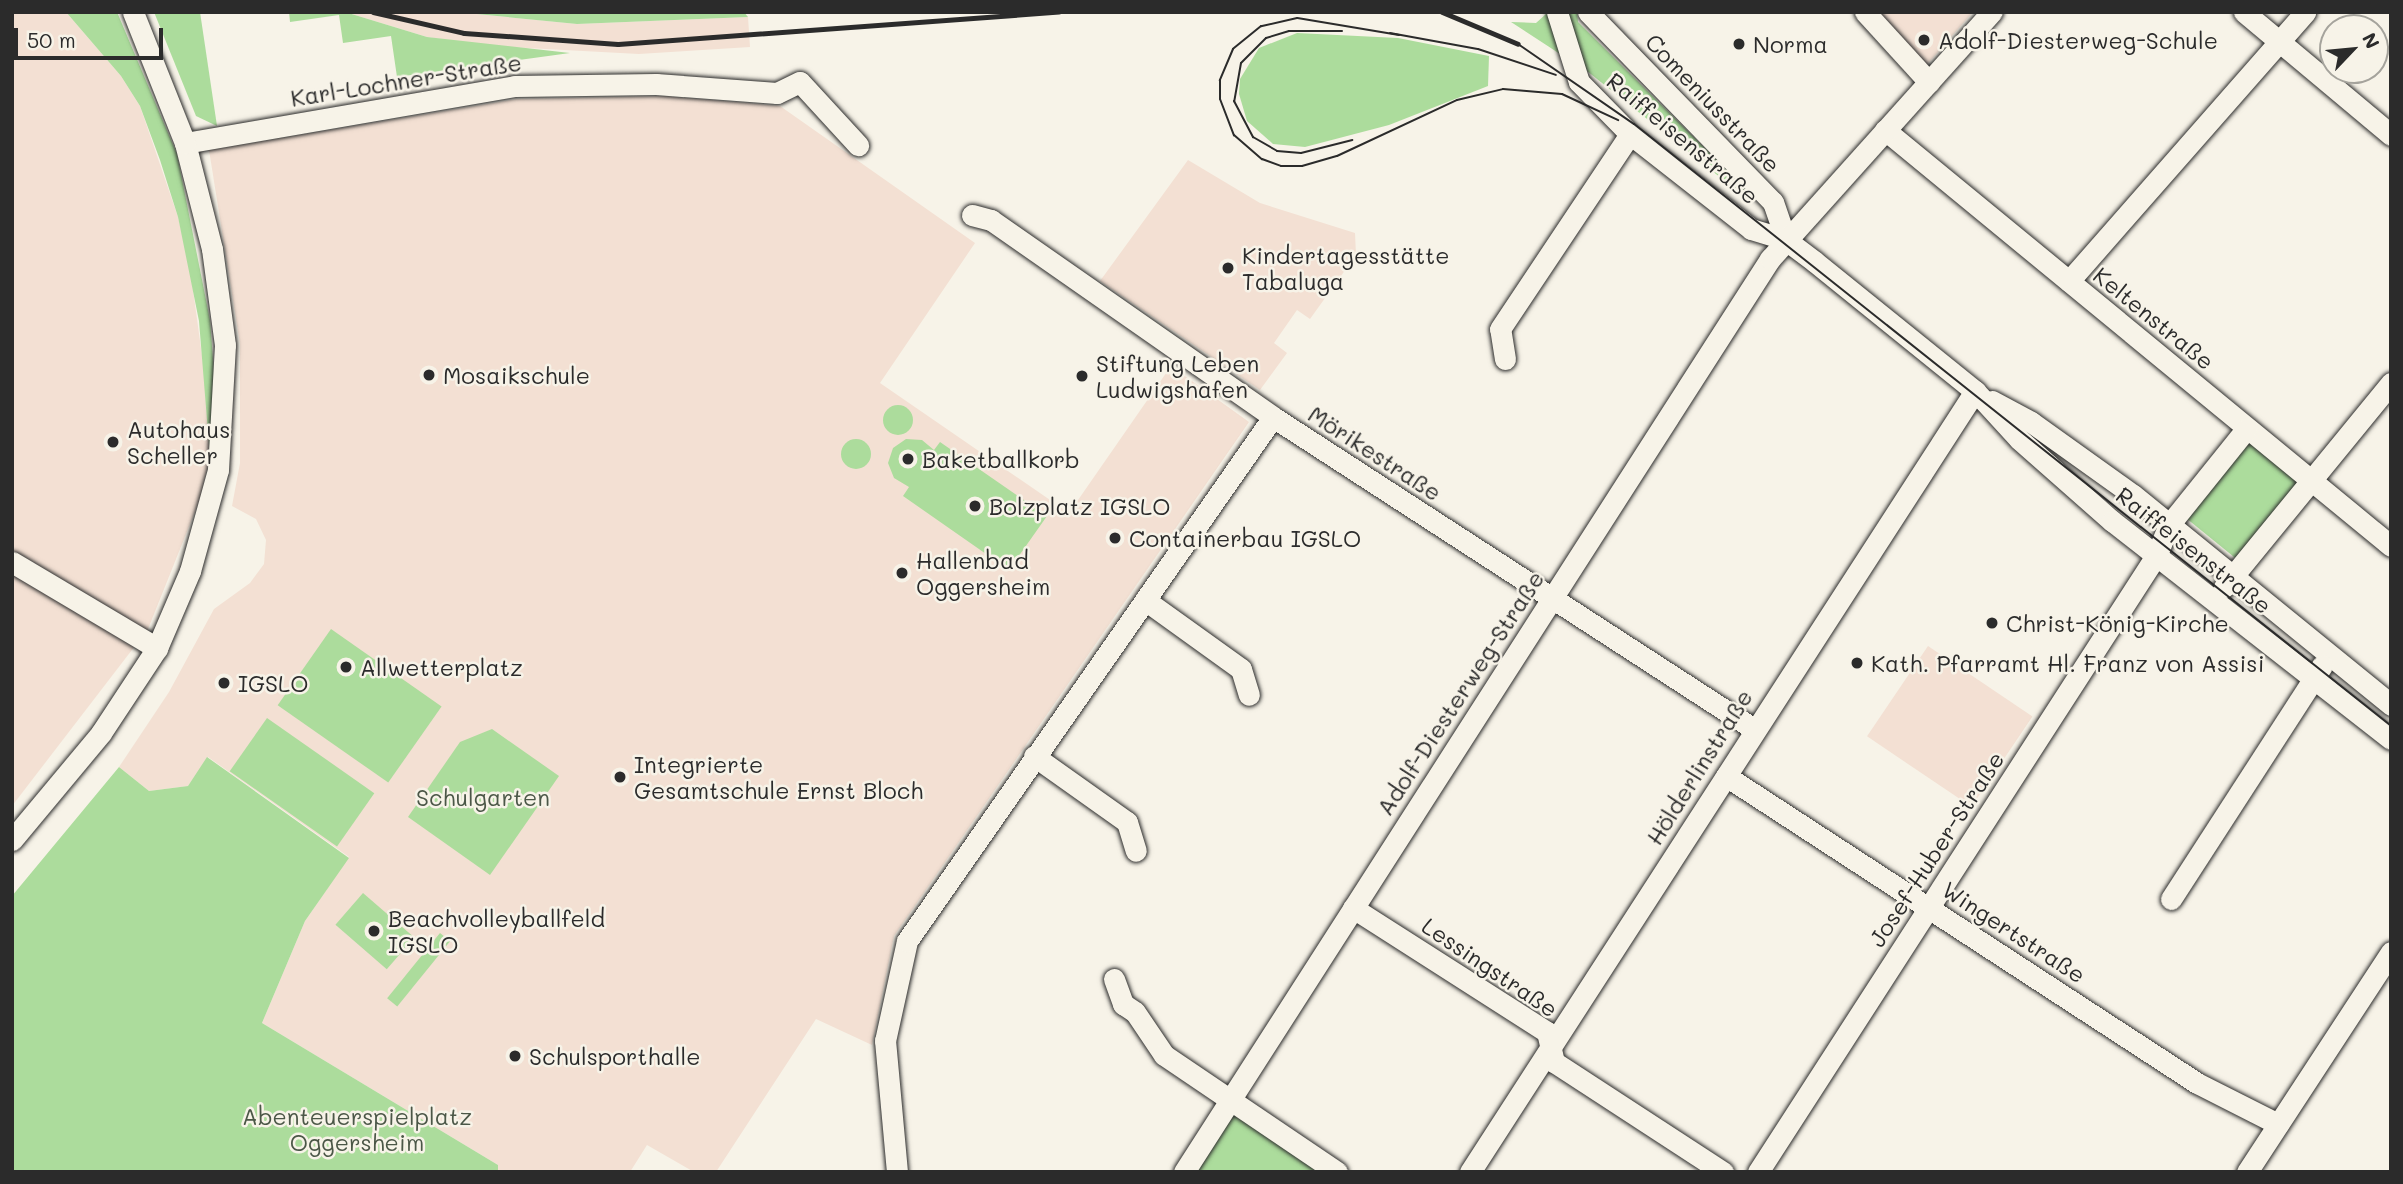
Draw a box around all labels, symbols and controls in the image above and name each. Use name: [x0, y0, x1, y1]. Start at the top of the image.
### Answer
scale bar: [18, 14, 166, 58]
north arrow: [2319, 14, 2389, 84]
text: 50 m: [27, 26, 76, 53]
place label: Adolf-Diesterweg-Schule: [1938, 26, 2218, 54]
street label: Comeniusstraße: [1640, 28, 1786, 178]
text: N: [2357, 28, 2386, 52]
place label: Norma: [1753, 30, 1828, 58]
marker: Adolf-Diesterweg-Schule: [1916, 32, 1932, 48]
marker: Norma: [1731, 36, 1747, 52]
street label: Karl-Lochner-Straße: [289, 48, 523, 112]
street label: Raiffeisenstraße: [1602, 67, 1764, 209]
place label: Kindertagesstätte Tabaluga: [1242, 241, 1449, 295]
marker: Kindertagesstätte Tabaluga: [1220, 260, 1236, 276]
street label: Keltenstraße: [2088, 261, 2220, 375]
place label: Stiftung Leben Ludwigshafen: [1096, 349, 1259, 403]
place label: Mosaikschule: [443, 361, 590, 389]
marker: Mosaikschule: [421, 367, 437, 383]
marker: Stiftung Leben Ludwigshafen: [1074, 368, 1090, 384]
street label: Mörikestraße: [1303, 400, 1447, 506]
place label: Autohaus Scheller: [127, 415, 230, 469]
marker: Autohaus Scheller: [105, 434, 121, 450]
place label: Baketballkorb: [922, 445, 1080, 473]
marker: Baketballkorb: [900, 451, 916, 467]
street label: Raiffeisenstraße: [2111, 481, 2277, 619]
place label: Bolzplatz IGSLO: [989, 492, 1170, 520]
marker: Bolzplatz IGSLO: [967, 498, 983, 514]
place label: Containerbau IGSLO: [1129, 524, 1361, 552]
marker: Containerbau IGSLO: [1107, 530, 1123, 546]
place label: Hallenbad Oggersheim: [916, 546, 1050, 600]
marker: Hallenbad Oggersheim: [894, 565, 910, 581]
street label: Adolf-Diesterweg-Straße: [1371, 566, 1549, 820]
place label: Christ-König-Kirche: [2006, 609, 2229, 637]
marker: Christ-König-Kirche: [1984, 615, 2000, 631]
place label: Kath. Pfarramt Hl. Franz von Assisi: [1871, 649, 2265, 677]
place label: Allwetterplatz: [360, 653, 523, 681]
marker: Kath. Pfarramt Hl. Franz von Assisi: [1849, 655, 1865, 671]
marker: Allwetterplatz: [338, 659, 354, 675]
place label: IGSLO: [238, 669, 308, 697]
marker: IGSLO: [216, 675, 232, 691]
street label: Hölderlinstraße: [1640, 684, 1758, 850]
street label: Josef-Huber-Straße: [1863, 746, 2009, 952]
place label: Integrierte Gesamtschule Ernst Bloch: [634, 750, 923, 804]
marker: Integrierte Gesamtschule Ernst Bloch: [612, 769, 628, 785]
park label: Schulgarten: [416, 783, 550, 811]
street label: Wingertstraße: [1937, 875, 2091, 989]
place label: Beachvolleyballfeld IGSLO: [388, 904, 605, 958]
street label: Lessingstraße: [1417, 911, 1563, 1023]
marker: Beachvolleyballfeld IGSLO: [366, 923, 382, 939]
place label: Schulsporthalle: [529, 1042, 701, 1070]
marker: Schulsporthalle: [507, 1048, 523, 1064]
park label: Abenteuerspielplatz Oggersheim: [242, 1102, 472, 1156]

